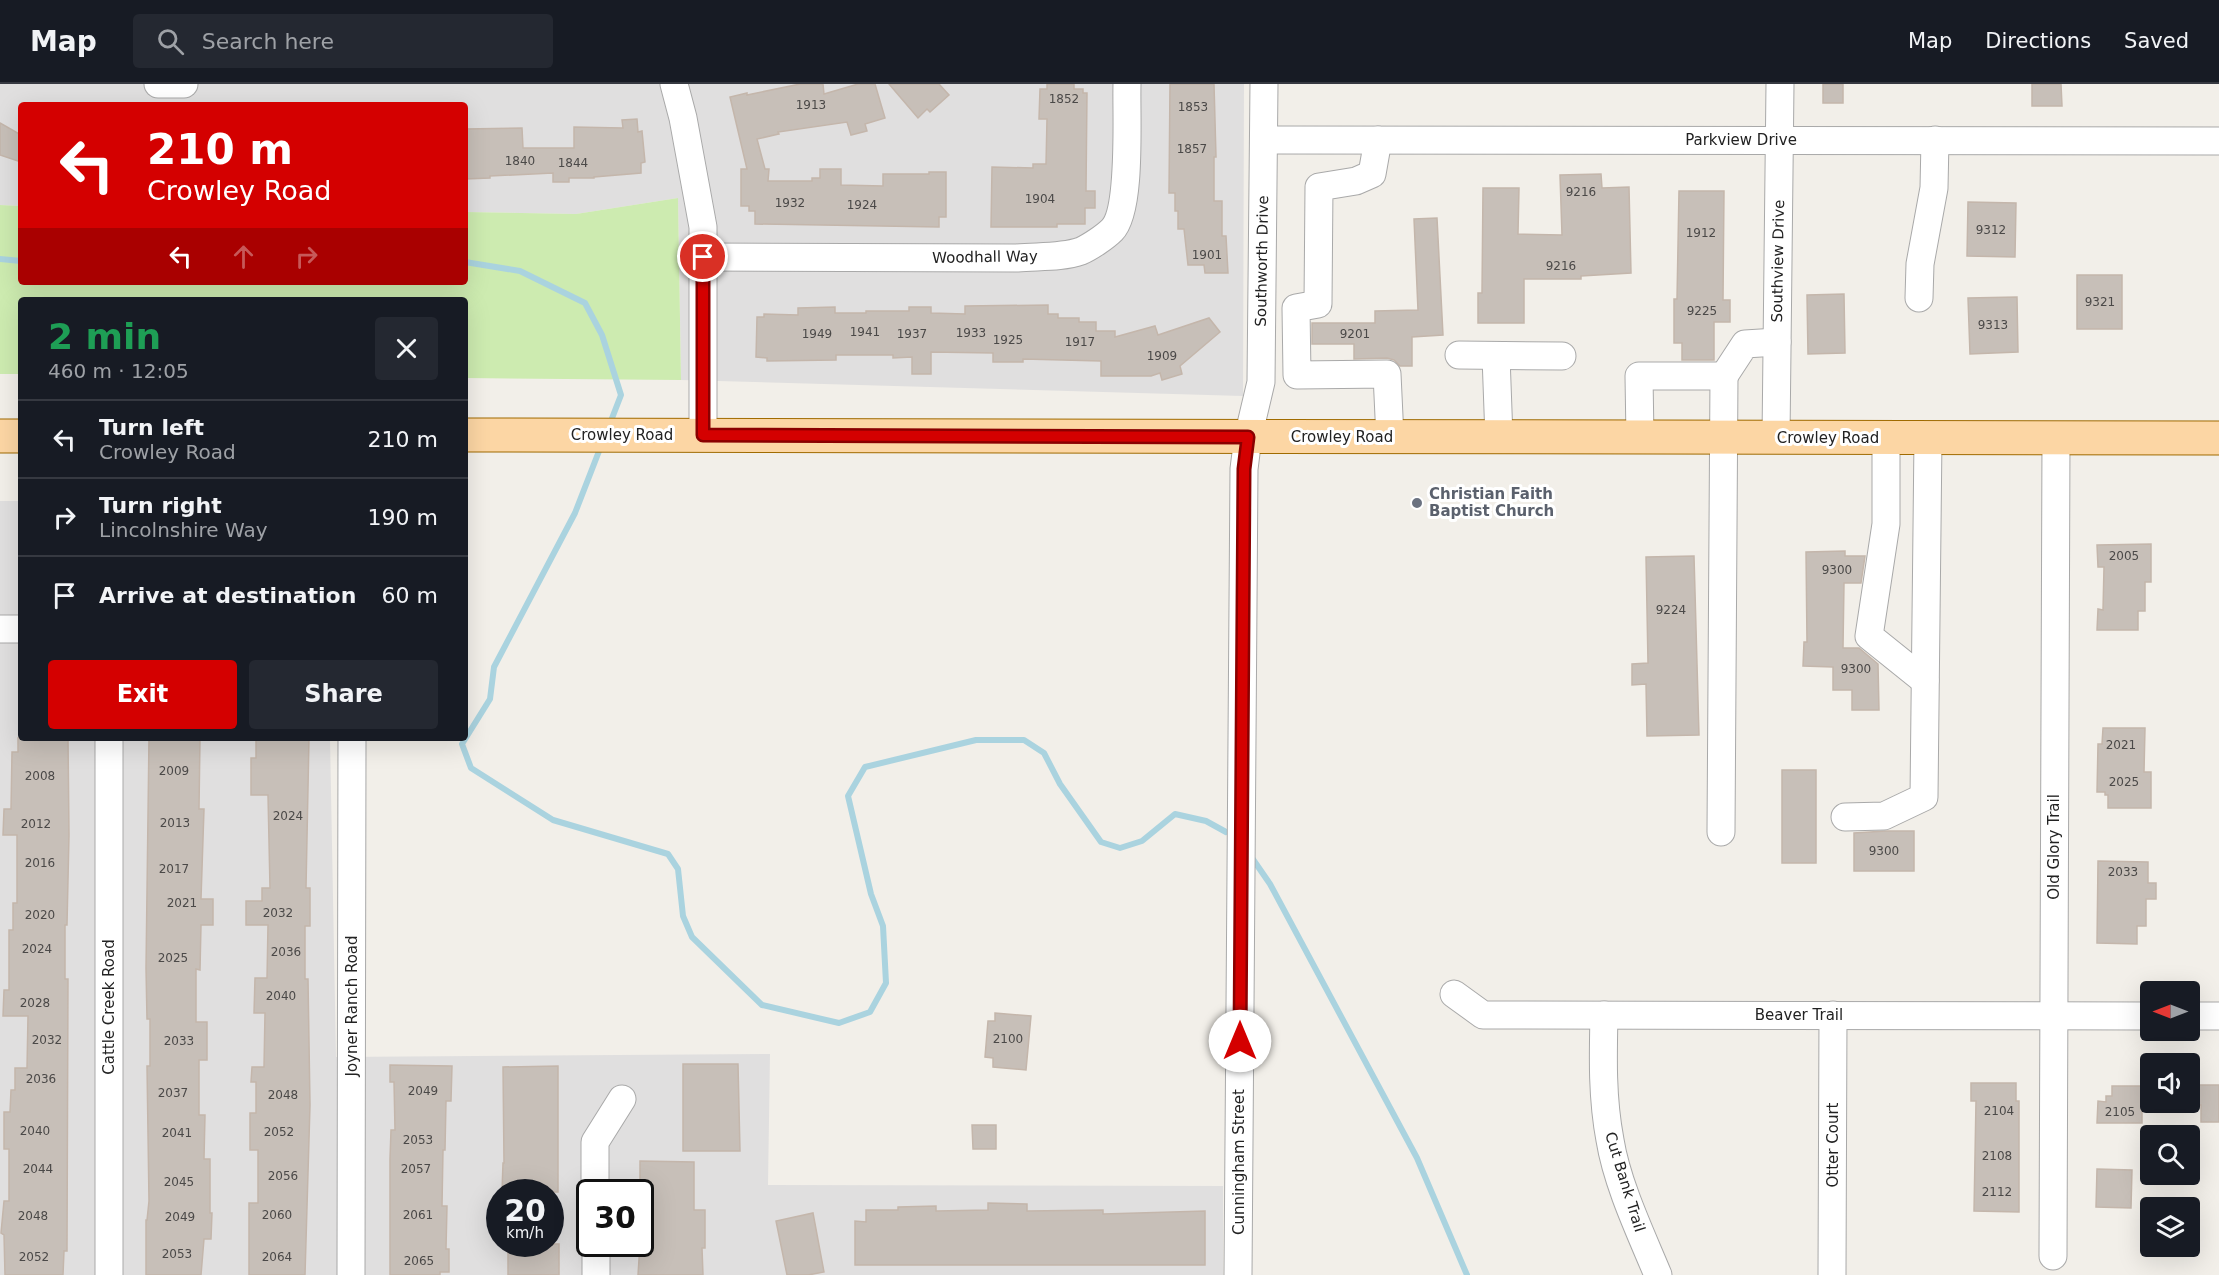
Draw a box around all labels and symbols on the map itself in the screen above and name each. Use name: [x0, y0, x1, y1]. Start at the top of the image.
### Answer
house number: 1852: [1049, 92, 1079, 106]
house number: 1913: [796, 98, 826, 112]
house number: 1853: [1178, 100, 1208, 114]
street label: Parkview Drive: [1685, 131, 1797, 149]
house number: 1857: [1177, 142, 1207, 156]
house number: 1840: [505, 154, 535, 168]
house number: 1844: [558, 156, 588, 170]
house number: 9216: [1566, 185, 1596, 199]
house number: 1904: [1025, 192, 1055, 206]
street label: Southworth Drive: [1252, 195, 1272, 327]
house number: 1932: [775, 196, 805, 210]
house number: 1924: [847, 198, 877, 212]
street label: Southview Drive: [1768, 199, 1788, 323]
house number: 9312: [1976, 223, 2006, 237]
house number: 1912: [1686, 226, 1716, 240]
pin: [677, 231, 728, 282]
street label: Woodhall Way: [932, 247, 1038, 267]
house number: 1901: [1192, 248, 1222, 262]
house number: 9216: [1546, 259, 1576, 273]
house number: 9321: [2085, 295, 2115, 309]
house number: 9225: [1687, 304, 1717, 318]
house number: 9313: [1978, 318, 2008, 332]
house number: 1941: [850, 325, 880, 339]
house number: 1933: [956, 326, 986, 340]
house number: 1949: [802, 327, 832, 341]
house number: 1937: [897, 327, 927, 341]
house number: 9201: [1340, 327, 1370, 341]
house number: 1925: [993, 333, 1023, 347]
house number: 1917: [1065, 335, 1095, 349]
house number: 1909: [1147, 349, 1177, 363]
street label: Crowley Road: [571, 426, 673, 444]
street label: Crowley Road: [1291, 428, 1393, 446]
street label: Crowley Road: [1777, 429, 1879, 447]
place label: Christian Faith Baptist Church: [1429, 485, 1554, 520]
marker: Christian Faith Baptist Church: [1410, 496, 1424, 510]
house number: 2005: [2109, 549, 2139, 563]
house number: 9300: [1822, 563, 1852, 577]
house number: 9224: [1656, 603, 1686, 617]
house number: 9300: [1841, 662, 1871, 676]
house number: 2021: [2106, 738, 2136, 752]
house number: 2009: [159, 764, 189, 778]
house number: 2008: [25, 769, 55, 783]
house number: 2025: [2109, 775, 2139, 789]
street label: Old Glory Trail: [2045, 794, 2063, 900]
house number: 2024: [273, 809, 303, 823]
house number: 2013: [160, 816, 190, 830]
house number: 2012: [21, 817, 51, 831]
house number: 9300: [1869, 844, 1899, 858]
house number: 2016: [25, 856, 55, 870]
house number: 2017: [159, 862, 189, 876]
house number: 2033: [2108, 865, 2138, 879]
house number: 2021: [167, 896, 197, 910]
house number: 2032: [263, 906, 293, 920]
house number: 2020: [25, 908, 55, 922]
street label: Joyner Ranch Road: [343, 935, 361, 1078]
street label: Cattle Creek Road: [100, 939, 118, 1075]
house number: 2024: [22, 942, 52, 956]
house number: 2036: [271, 945, 301, 959]
house number: 2025: [158, 951, 188, 965]
north arrow: [2140, 981, 2200, 1041]
house number: 2040: [266, 989, 296, 1003]
house number: 2028: [20, 996, 50, 1010]
street label: Beaver Trail: [1755, 1006, 1843, 1024]
position arrow: [1208, 1009, 1272, 1073]
house number: 2100: [993, 1032, 1023, 1046]
house number: 2032: [32, 1033, 62, 1047]
house number: 2033: [164, 1034, 194, 1048]
house number: 2036: [26, 1072, 56, 1086]
house number: 2049: [408, 1084, 438, 1098]
house number: 2037: [158, 1086, 188, 1100]
house number: 2048: [268, 1088, 298, 1102]
street label: Cunningham Street: [1230, 1089, 1248, 1235]
street label: Otter Court: [1824, 1102, 1842, 1187]
house number: 2104: [1984, 1104, 2014, 1118]
house number: 2105: [2105, 1105, 2135, 1119]
house number: 2040: [20, 1124, 50, 1138]
house number: 2052: [264, 1125, 294, 1139]
house number: 2041: [162, 1126, 192, 1140]
street label: Cut Bank Trail: [1601, 1130, 1649, 1234]
house number: 2053: [403, 1133, 433, 1147]
house number: 2108: [1982, 1149, 2012, 1163]
house number: 2044: [23, 1162, 53, 1176]
house number: 2057: [401, 1162, 431, 1176]
house number: 2056: [268, 1169, 298, 1183]
house number: 2045: [164, 1175, 194, 1189]
speed limit sign: 30: [576, 1179, 654, 1257]
house number: 2112: [1982, 1185, 2012, 1199]
house number: 2060: [262, 1208, 292, 1222]
house number: 2061: [403, 1208, 433, 1222]
house number: 2048: [18, 1209, 48, 1223]
house number: 2049: [165, 1210, 195, 1224]
house number: 2053: [162, 1247, 192, 1261]
house number: 2052: [19, 1250, 49, 1264]
house number: 2064: [262, 1250, 292, 1264]
house number: 2065: [404, 1254, 434, 1268]

